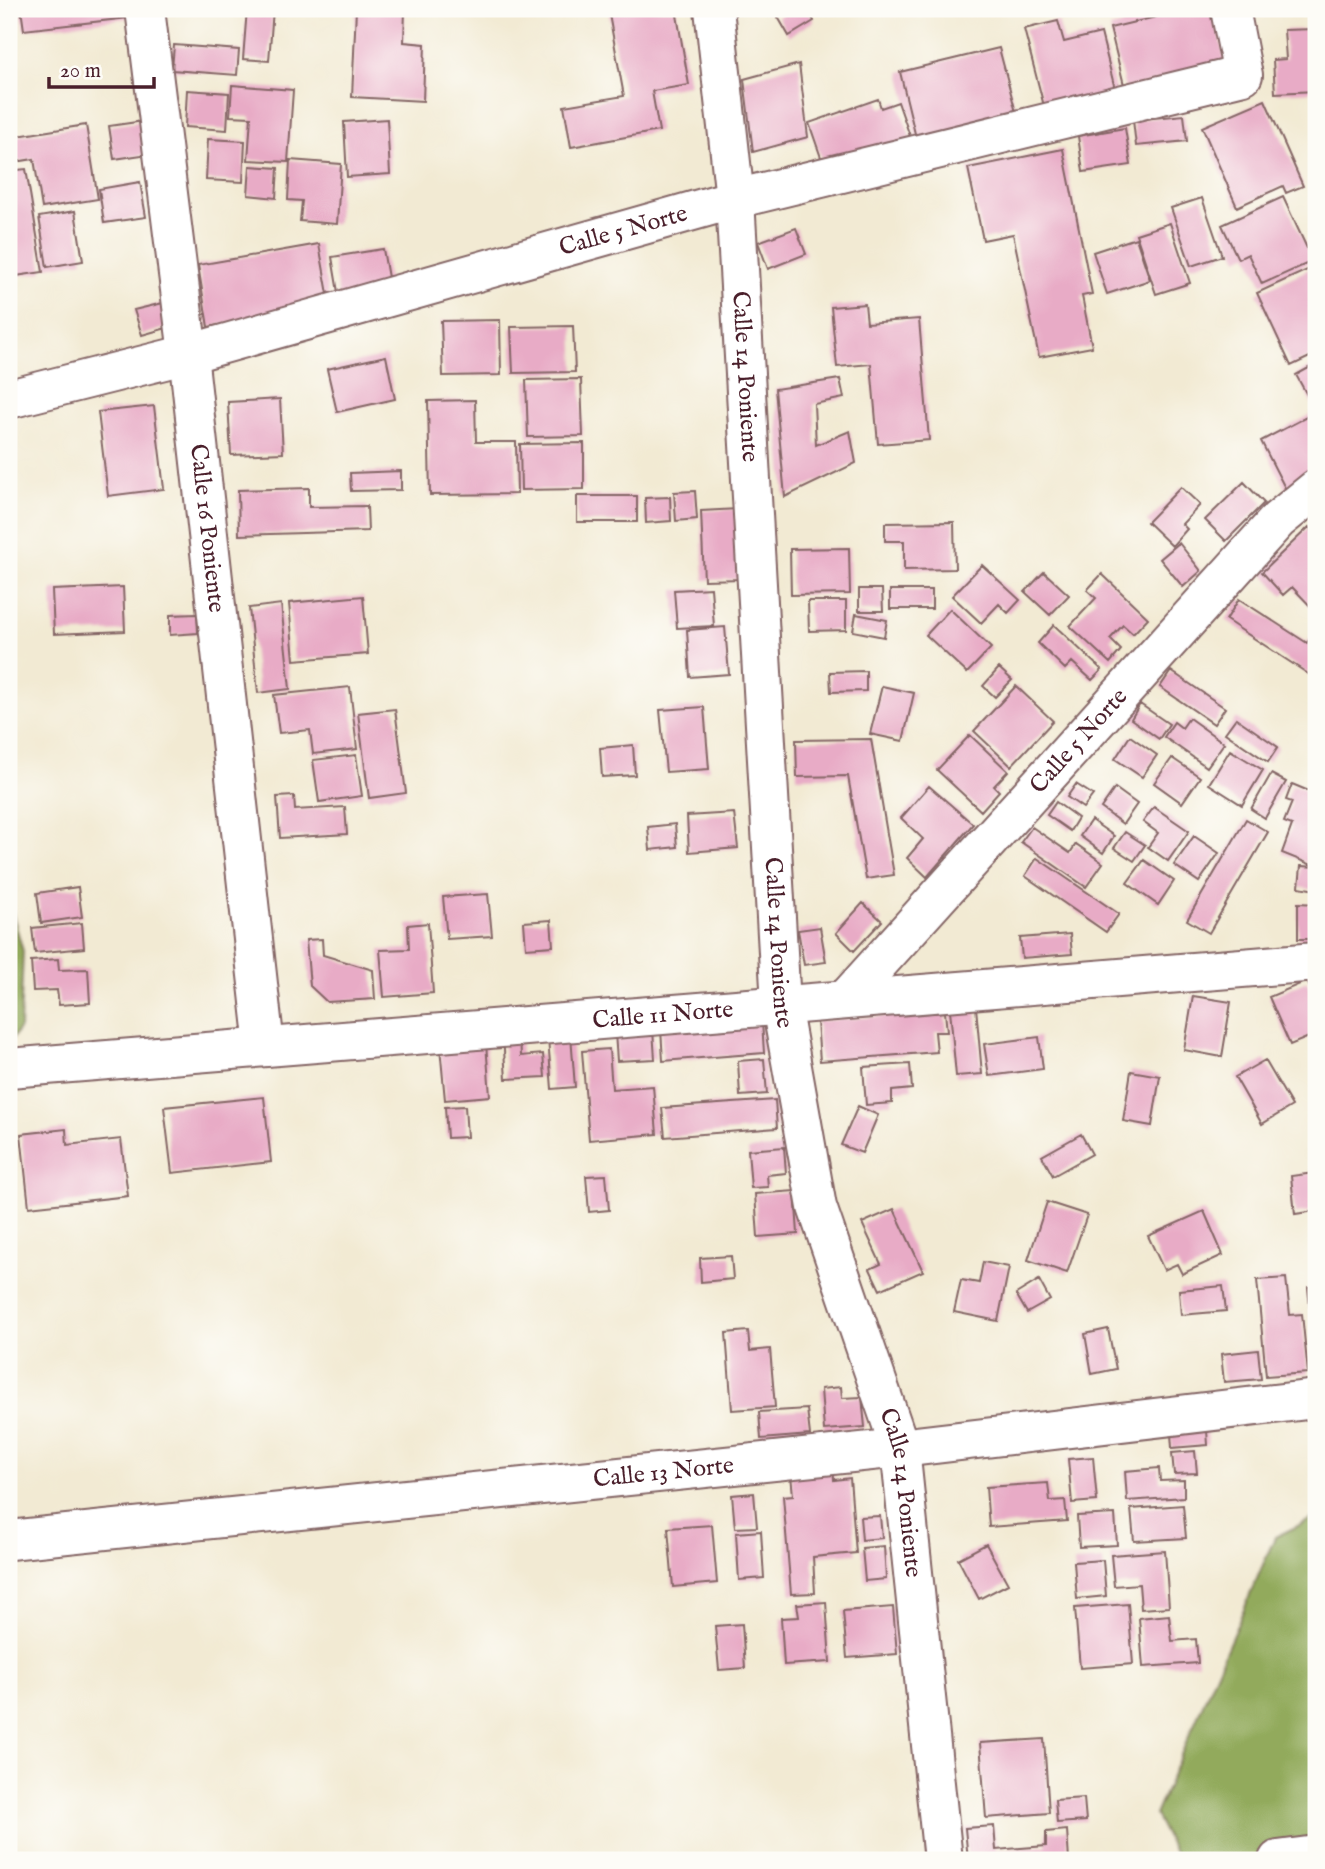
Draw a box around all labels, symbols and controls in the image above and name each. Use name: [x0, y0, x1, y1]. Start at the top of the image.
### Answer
scale bar: [49, 46, 154, 90]
text: 20 m: [60, 58, 101, 85]
street label: Calle 5 Norte: [556, 198, 691, 264]
street label: Calle 14 Poniente: [725, 290, 765, 463]
street label: Calle 16 Poniente: [183, 442, 232, 614]
street label: Calle 5 Norte: [1023, 682, 1134, 800]
street label: Calle 14 Poniente: [757, 856, 800, 1030]
street label: Calle 11 Norte: [591, 994, 734, 1036]
street label: Calle 14 Poniente: [872, 1404, 929, 1579]
street label: Calle 13 Norte: [592, 1450, 735, 1495]

